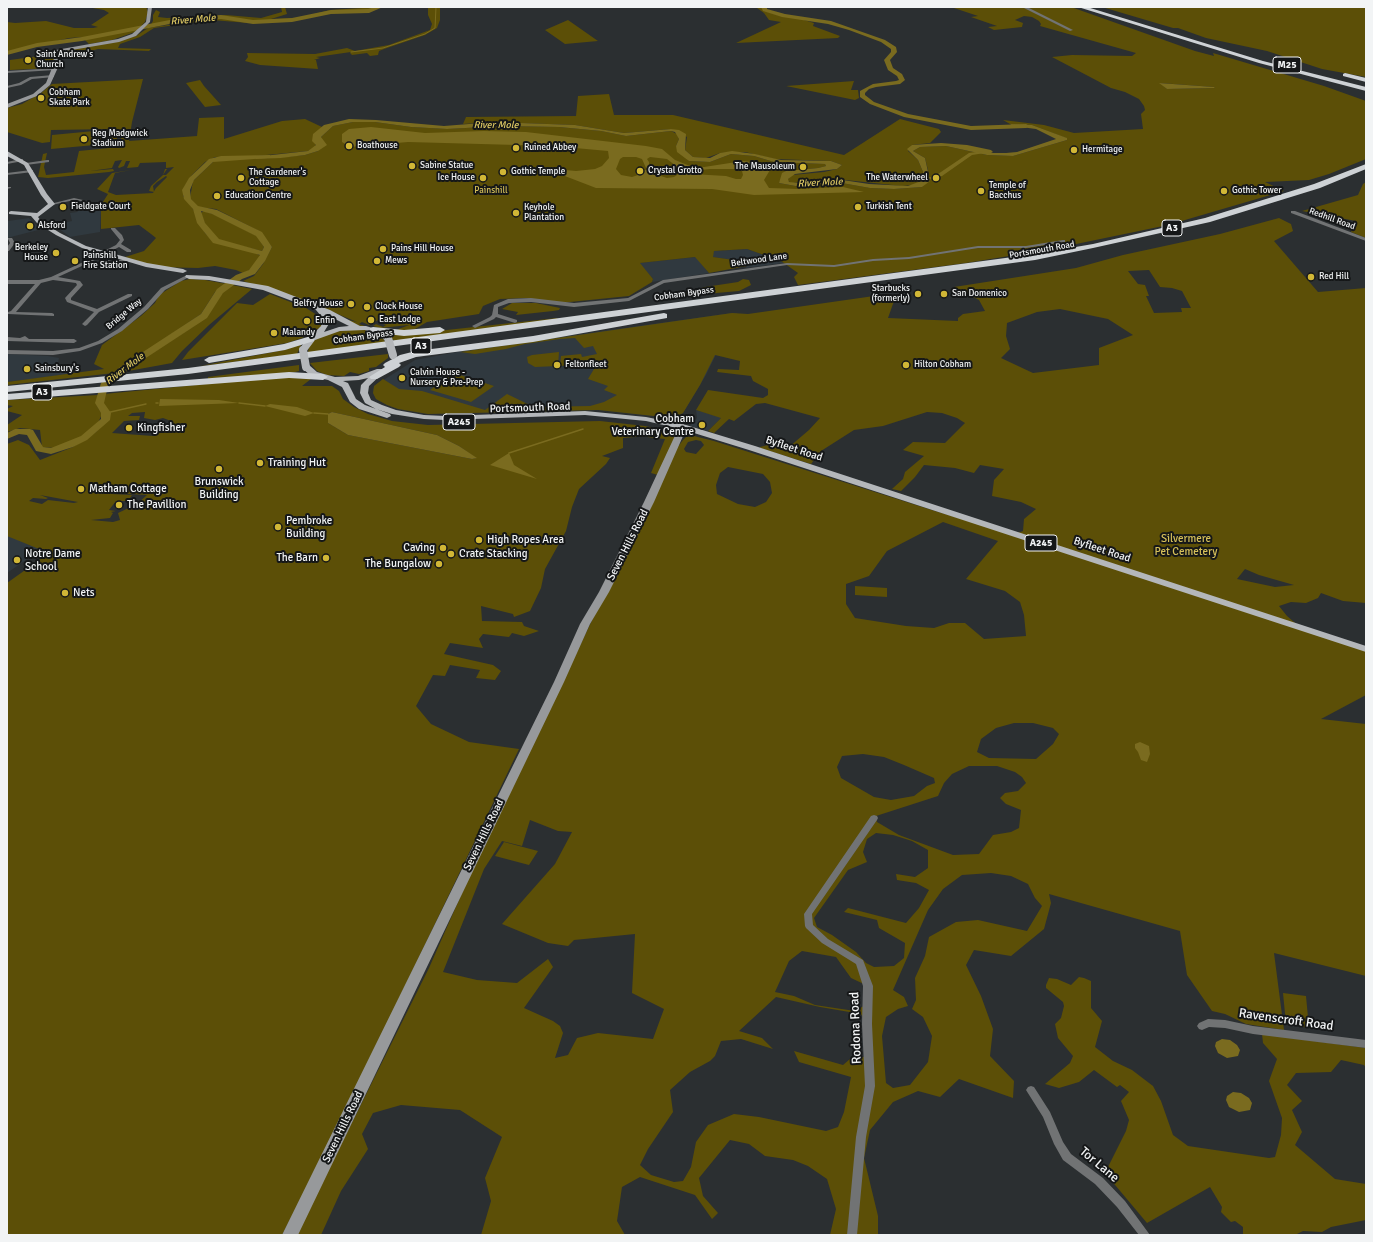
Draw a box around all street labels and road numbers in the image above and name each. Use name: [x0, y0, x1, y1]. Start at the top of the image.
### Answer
road number: M25: [1273, 57, 1301, 73]
street label: Redhill Road: [1307, 206, 1357, 232]
road number: A3: [1162, 220, 1182, 236]
street label: Portsmouth Road: [1008, 239, 1076, 261]
street label: Beltwood Lane: [730, 251, 788, 269]
street label: Cobham Bypass: [653, 284, 715, 304]
street label: Bridge Way: [104, 296, 144, 332]
street label: Cobham Bypass: [332, 327, 394, 347]
road number: A3: [411, 338, 431, 354]
road number: A3: [32, 384, 52, 400]
street label: Portsmouth Road: [489, 400, 571, 416]
road number: A245: [443, 414, 475, 430]
street label: Byfleet Road: [764, 434, 824, 464]
street label: Seven Hills Road: [604, 507, 652, 583]
road number: A245: [1025, 535, 1057, 551]
street label: Byfleet Road: [1072, 535, 1132, 565]
street label: Seven Hills Road: [461, 797, 507, 873]
street label: Rodona Road: [847, 992, 865, 1064]
street label: Ravenscroft Road: [1238, 1006, 1334, 1034]
street label: Seven Hills Road: [320, 1089, 366, 1165]
street label: Tor Lane: [1076, 1144, 1122, 1186]

